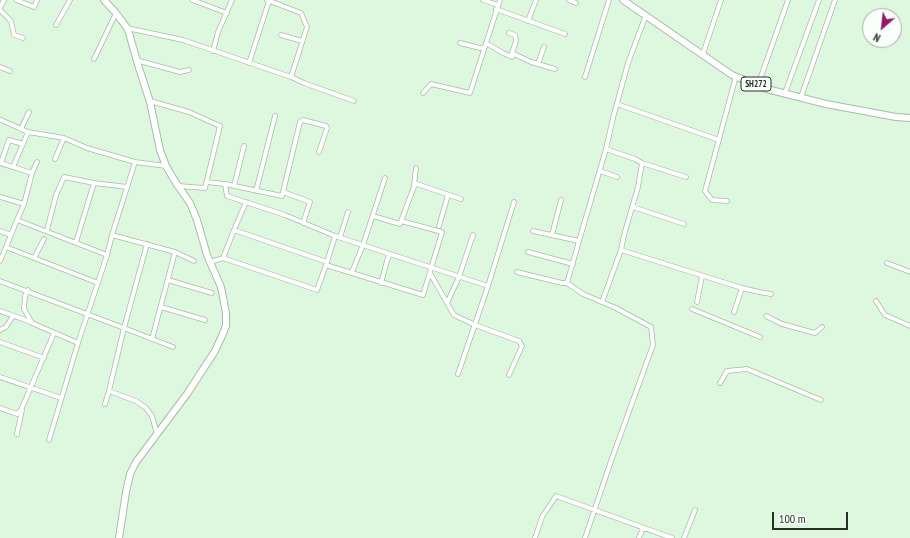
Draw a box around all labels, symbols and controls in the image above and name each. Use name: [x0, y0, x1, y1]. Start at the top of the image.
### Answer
north arrow: [862, 8, 902, 48]
text: N: [871, 30, 883, 45]
road number: SH272: [741, 77, 771, 91]
scale bar: [774, 504, 850, 530]
text: 100 m: [779, 511, 806, 526]

